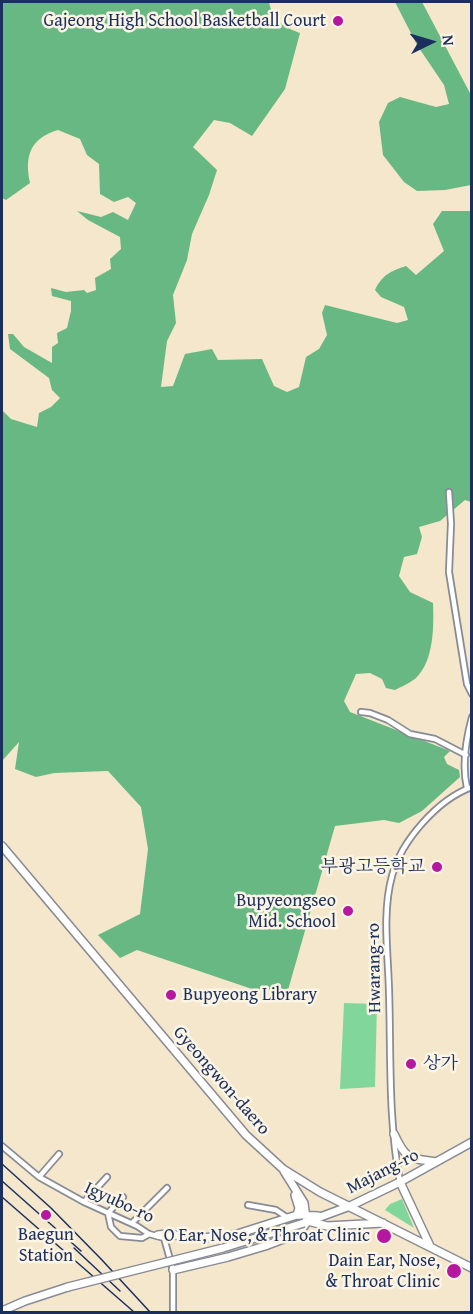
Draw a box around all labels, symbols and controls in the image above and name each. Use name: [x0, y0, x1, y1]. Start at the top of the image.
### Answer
place label: Gajeong High School Basketball Court: [44, 10, 326, 32]
north arrow: [401, 12, 461, 72]
marker: Gajeong High School Basketball Court: [331, 14, 345, 28]
text: N: [437, 34, 461, 47]
place label: 부광고등학교: [321, 856, 425, 878]
marker: 부광고등학교: [430, 860, 444, 874]
place label: Bupyeongseo Mid. School: [236, 890, 336, 932]
marker: Bupyeongseo Mid. School: [341, 904, 355, 918]
street label: Hwarang-ro: [363, 923, 387, 1013]
place label: Bupyeong Library: [183, 984, 317, 1006]
marker: Bupyeong Library: [164, 988, 178, 1002]
street label: Gyeongwon-daero: [168, 1022, 274, 1140]
place label: 상가: [423, 1053, 458, 1075]
marker: 상가: [404, 1057, 418, 1071]
street label: Majang-ro: [343, 1145, 423, 1199]
street label: Igyubo-ro: [81, 1178, 157, 1228]
marker: Baegun Station: [39, 1208, 53, 1222]
place label: Baegun Station: [18, 1224, 74, 1266]
place label: O Ear, Nose, & Throat Clinic: [164, 1225, 370, 1247]
marker: O Ear, Nose, & Throat Clinic: [375, 1227, 393, 1245]
place label: Dain Ear, Nose, & Throat Clinic: [325, 1250, 440, 1292]
marker: Dain Ear, Nose, & Throat Clinic: [445, 1262, 463, 1280]

